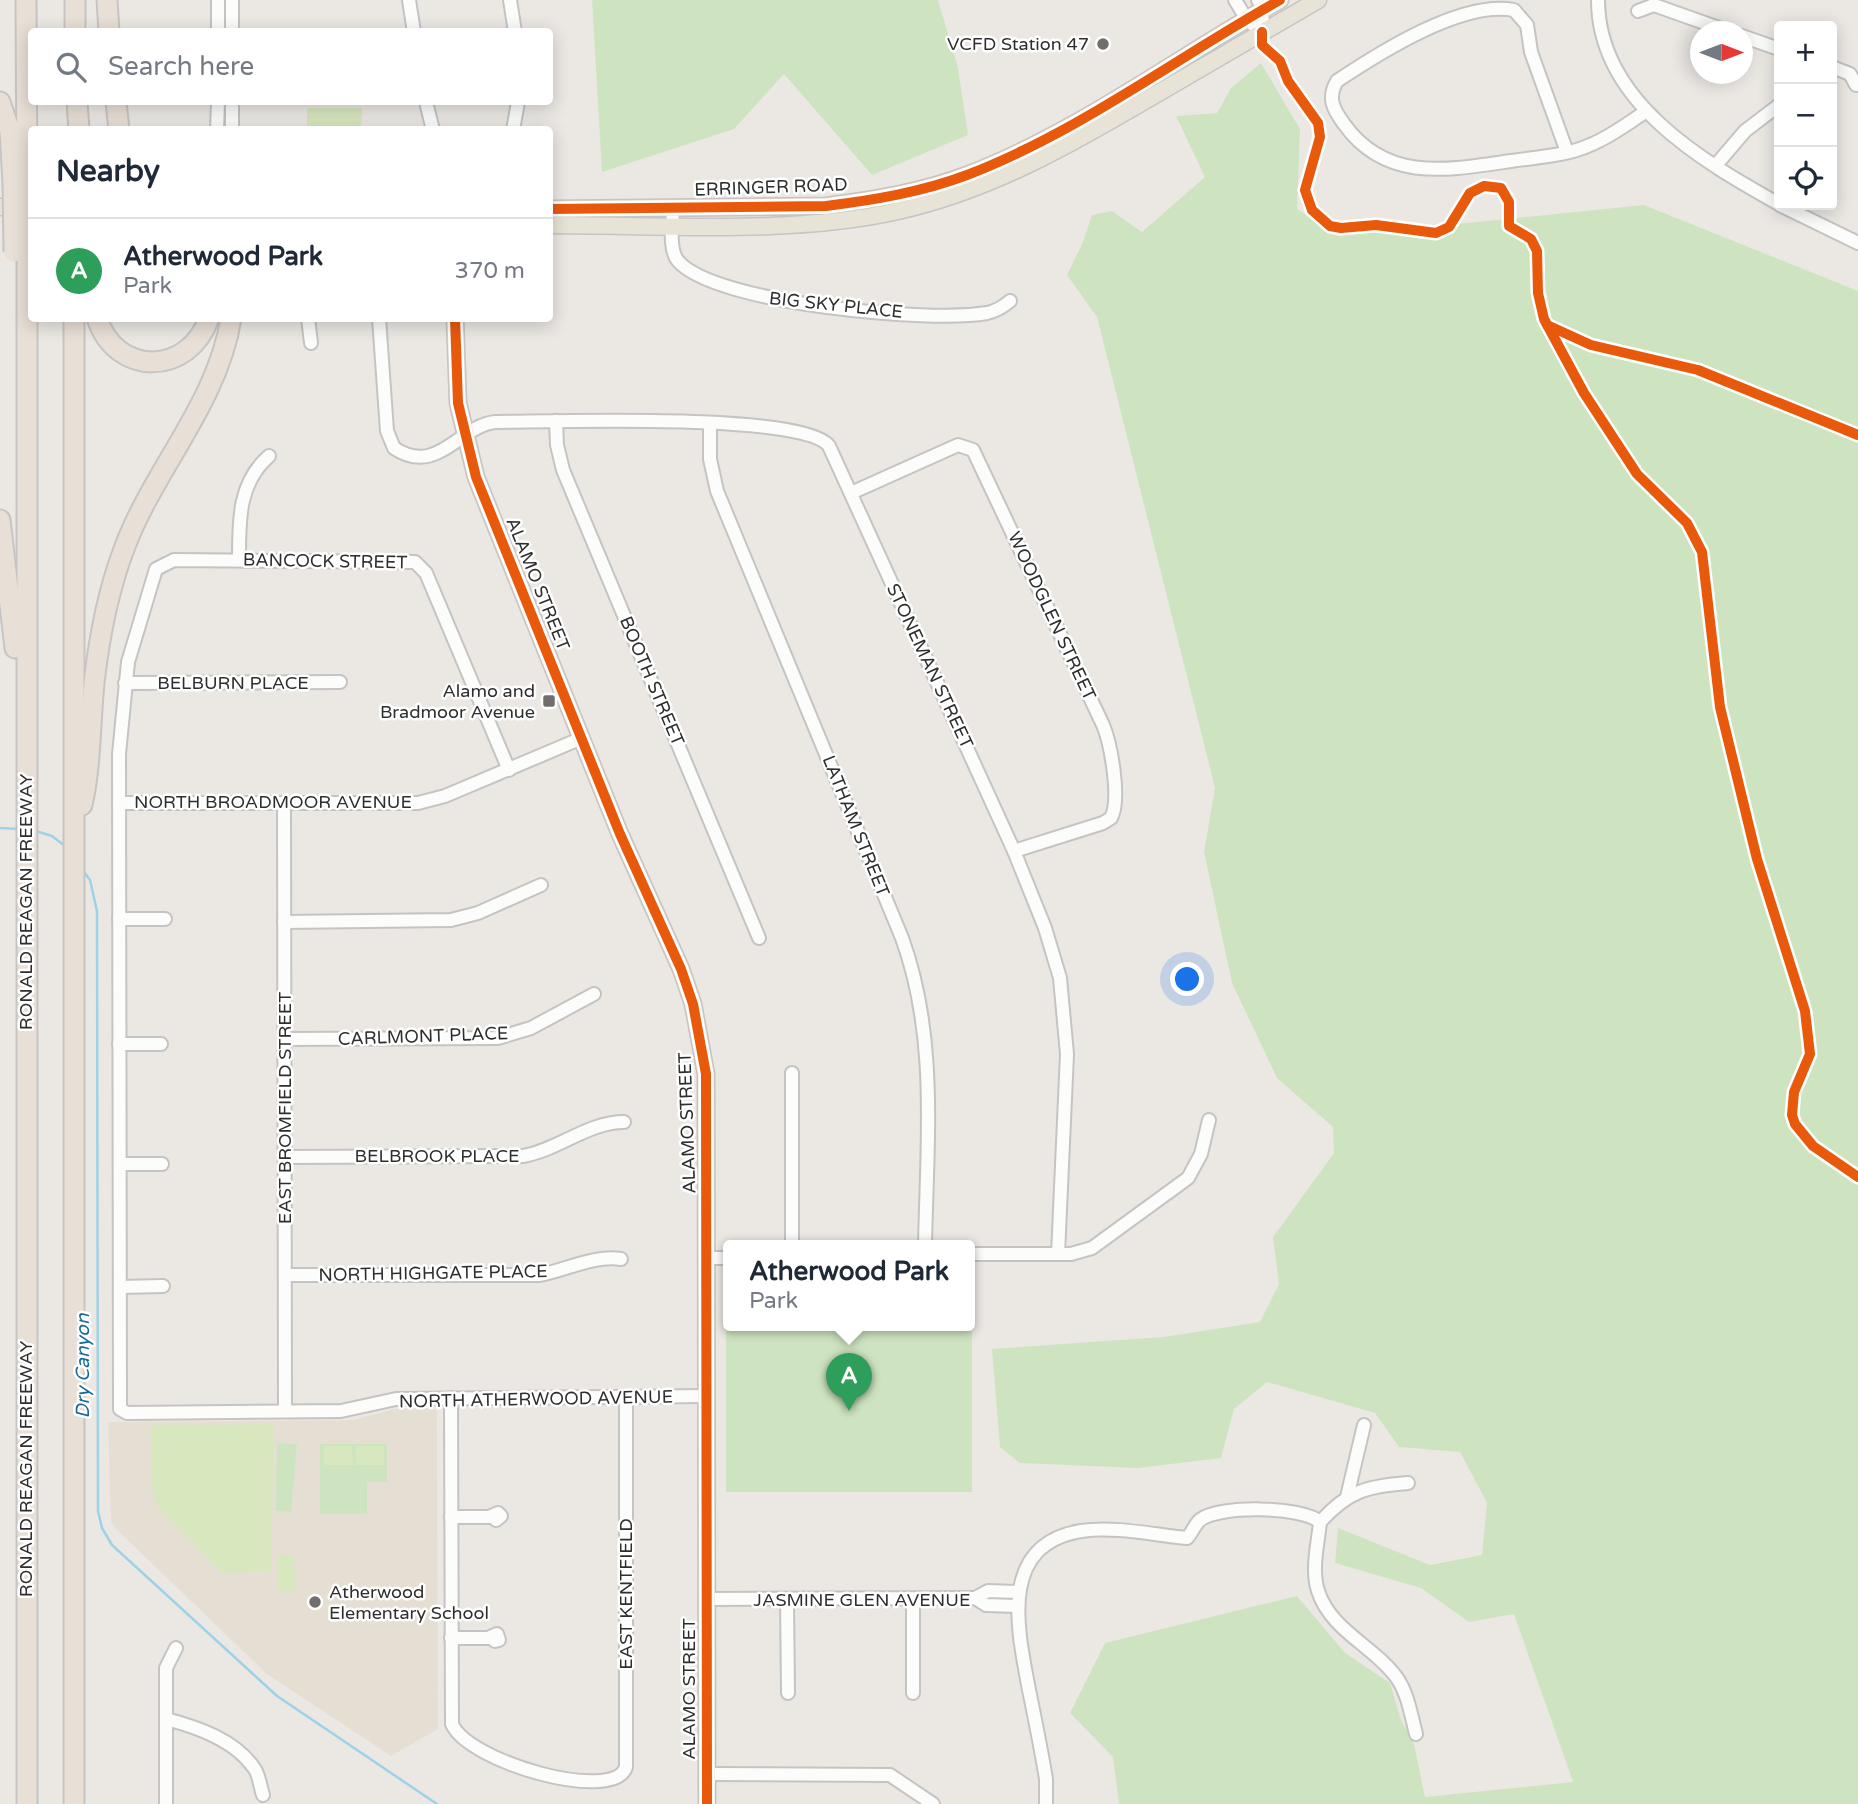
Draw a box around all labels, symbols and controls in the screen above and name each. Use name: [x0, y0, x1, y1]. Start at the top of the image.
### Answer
north arrow: [1690, 21, 1753, 84]
map controls: [1774, 21, 1837, 210]
button: +: [1774, 21, 1837, 84]
search box: [28, 28, 553, 105]
place label: VCFD Station 47: [947, 33, 1089, 55]
marker: VCFD Station 47: [1095, 36, 1111, 52]
icon: search: [52, 48, 90, 86]
text: Search here: [108, 51, 254, 82]
button: −: [1774, 84, 1837, 147]
button: locate: [1774, 147, 1837, 210]
text: Nearby: [56, 153, 160, 190]
street label: ERRINGER ROAD: [694, 173, 848, 201]
text: Atherwood Park: [123, 241, 323, 272]
text: A: [70, 257, 88, 285]
text: 370 m: [455, 257, 525, 285]
text: Park: [123, 272, 172, 300]
street label: BIG SKY PLACE: [768, 287, 904, 323]
street label: ALAMO STREET: [501, 514, 575, 654]
street label: WOODGLEN STREET: [1003, 528, 1101, 704]
street label: BANCOCK STREET: [243, 549, 407, 573]
street label: STONEMAN STREET: [882, 580, 978, 752]
street label: BOOTH STREET: [615, 613, 689, 749]
street label: BELBURN PLACE: [157, 672, 309, 694]
place label: Alamo and Bradmoor Avenue: [380, 680, 535, 723]
marker: Alamo and Bradmoor Avenue: [541, 693, 557, 709]
street label: LATHAM STREET: [818, 752, 894, 900]
street label: RONALD REAGAN FREEWAY: [15, 773, 37, 1030]
street label: NORTH BROADMOOR AVENUE: [134, 791, 412, 813]
your location: [1170, 962, 1204, 996]
street label: EAST BROMFIELD STREET: [274, 992, 296, 1224]
street label: CARLMONT PLACE: [337, 1022, 509, 1050]
street label: ALAMO STREET: [674, 1052, 700, 1194]
street label: BELBROOK PLACE: [355, 1145, 519, 1167]
popup: [723, 1240, 975, 1331]
text: Atherwood Park: [749, 1256, 949, 1287]
street label: NORTH HIGHGATE PLACE: [318, 1260, 548, 1286]
text: Park: [749, 1287, 798, 1315]
water label: Dry Canyon: [72, 1313, 94, 1419]
street label: RONALD REAGAN FREEWAY: [15, 1340, 37, 1597]
pin: A: [826, 1353, 872, 1411]
street label: NORTH ATHERWOOD AVENUE: [399, 1386, 673, 1412]
street label: EAST KENTFIELD: [615, 1518, 637, 1670]
place label: Atherwood Elementary School: [329, 1581, 489, 1624]
street label: JASMINE GLEN AVENUE: [754, 1589, 970, 1611]
marker: Atherwood Elementary School: [307, 1594, 323, 1610]
street label: ALAMO STREET: [678, 1618, 700, 1760]

